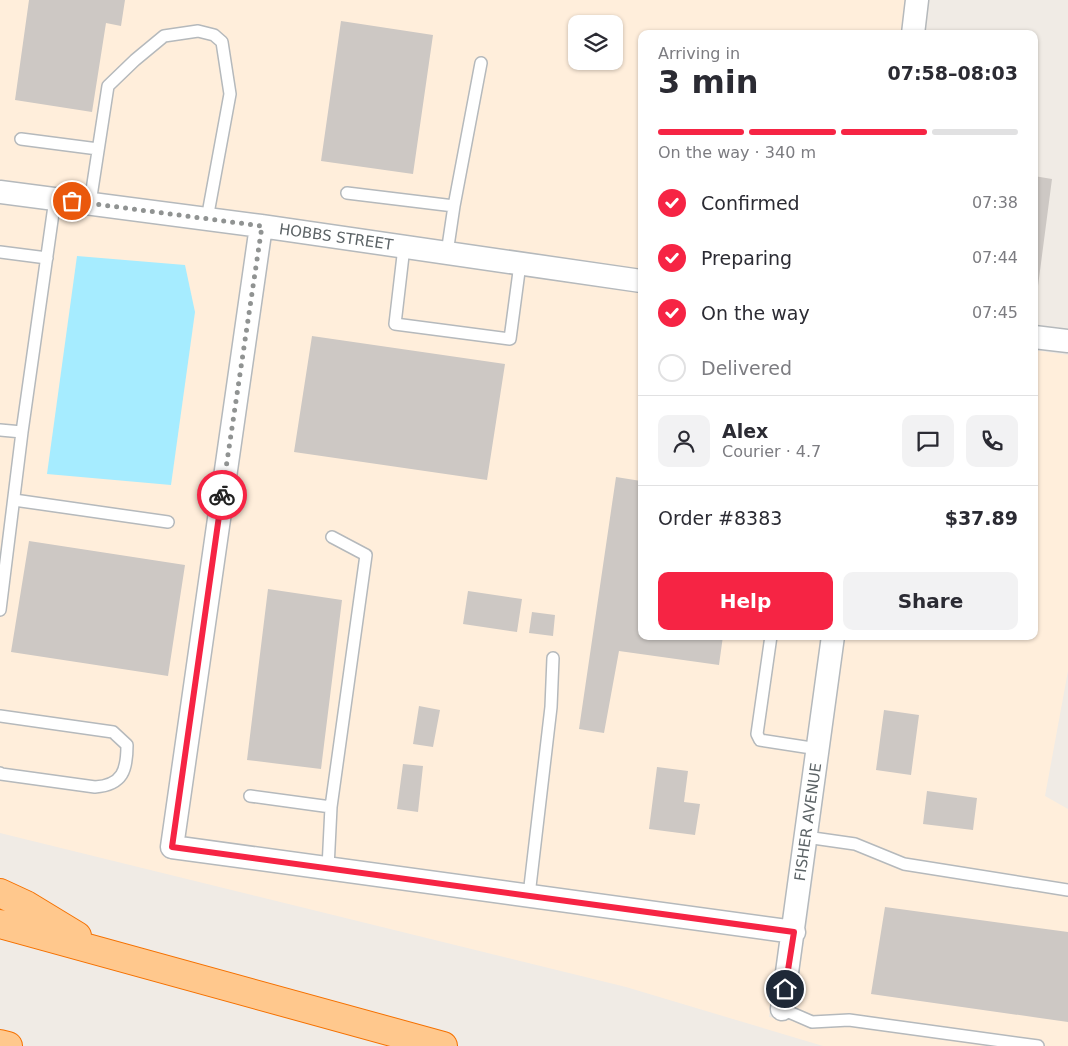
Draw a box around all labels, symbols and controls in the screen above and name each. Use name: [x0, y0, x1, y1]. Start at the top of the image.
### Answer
map controls: [568, 15, 623, 70]
button: layers: [568, 15, 623, 70]
text: Arriving in: [658, 44, 740, 63]
text: 07:58–08:03: [888, 62, 1018, 84]
text: 3 min: [658, 63, 759, 101]
text: On the way · 340 m: [658, 143, 816, 162]
pin: [51, 180, 93, 222]
icon: bag: [58, 187, 86, 215]
icon: check: [658, 189, 686, 217]
text: Confirmed: [701, 192, 800, 214]
text: 07:38: [972, 193, 1018, 212]
street label: HOBBS STREET: [278, 220, 395, 254]
icon: check: [658, 244, 686, 272]
text: Preparing: [701, 247, 792, 269]
text: 07:44: [972, 248, 1018, 267]
icon: check: [658, 299, 686, 327]
text: On the way: [701, 302, 810, 324]
text: 07:45: [972, 303, 1018, 322]
text: Delivered: [701, 357, 792, 379]
button: person: [658, 415, 710, 467]
button: chat: [902, 415, 954, 467]
button: phone: [966, 415, 1018, 467]
text: Alex: [722, 420, 768, 442]
text: Courier · 4.7: [722, 442, 821, 461]
courier: [197, 470, 247, 520]
icon: bike: [208, 481, 236, 509]
text: Order #8383: [658, 507, 782, 529]
text: $37.89: [945, 507, 1018, 529]
button: Help: [658, 572, 833, 630]
button: Share: [843, 572, 1018, 630]
street label: FISHER AVENUE: [791, 762, 825, 882]
pin: [764, 968, 806, 1010]
icon: home: [771, 975, 799, 1003]

